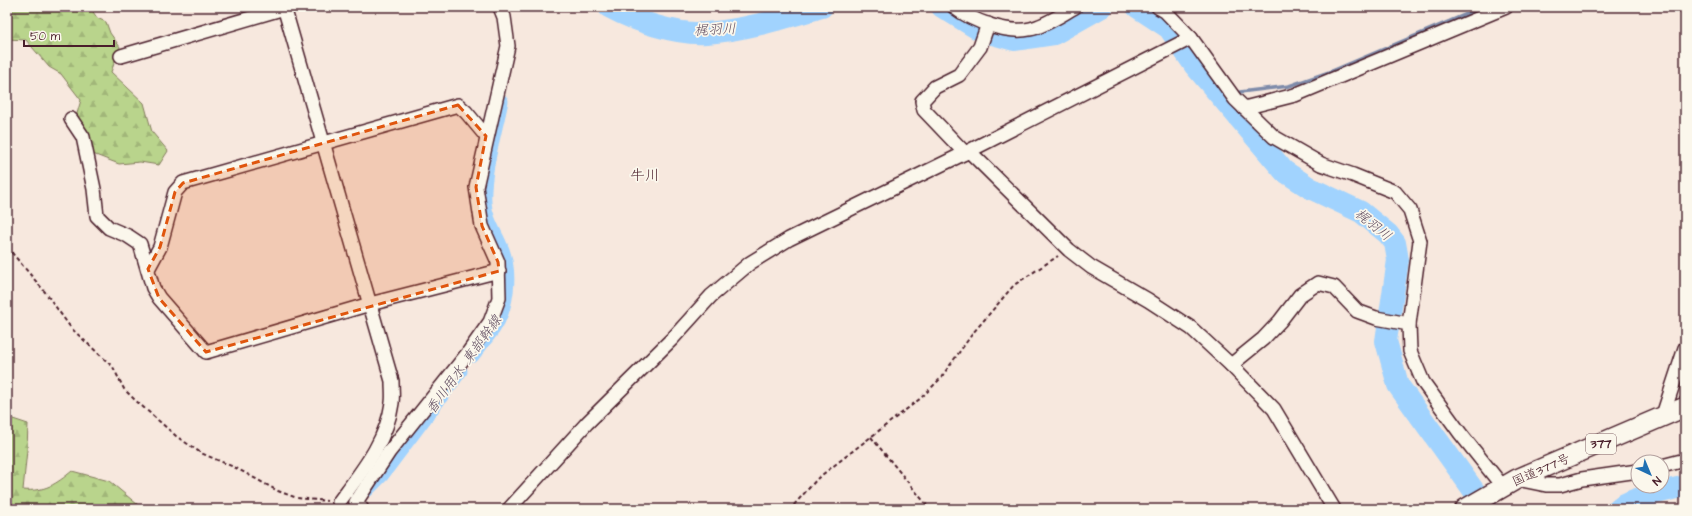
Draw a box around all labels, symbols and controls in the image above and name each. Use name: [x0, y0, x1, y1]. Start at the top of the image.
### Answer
water label: 梶羽川: [694, 19, 736, 41]
scale bar: [24, 22, 114, 48]
text: 50 m: [30, 28, 61, 45]
district label: 牛川: [630, 165, 660, 186]
water label: 梶羽川: [1350, 204, 1396, 246]
water label: 香川用水 東部幹線: [421, 311, 507, 418]
road number: 377: [1586, 434, 1616, 454]
street label: 国道377号: [1509, 449, 1573, 491]
north arrow: [1630, 454, 1670, 494]
text: N: [1649, 473, 1664, 489]

